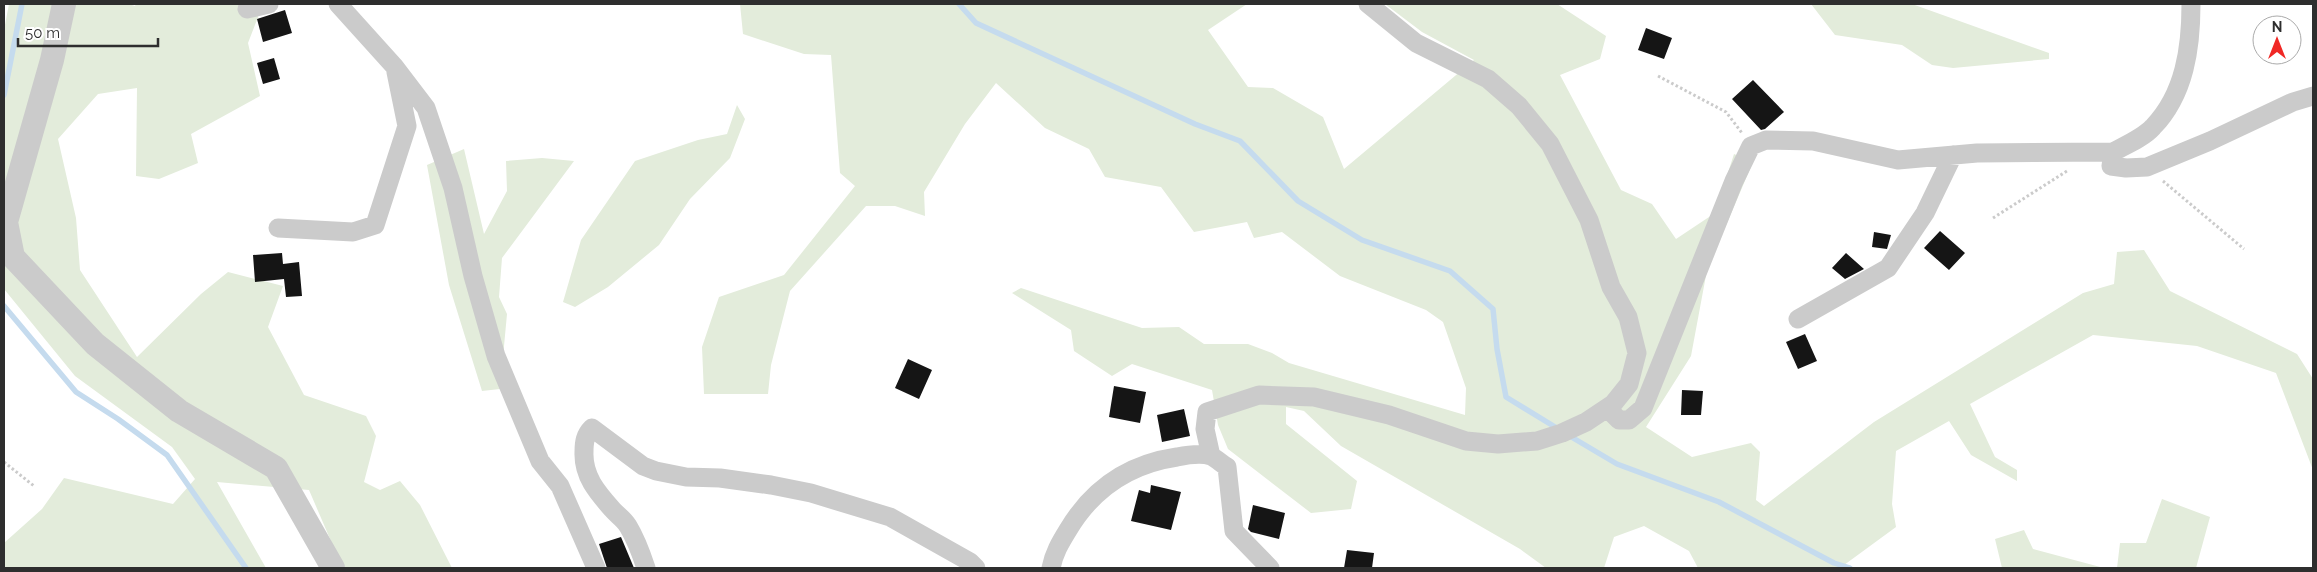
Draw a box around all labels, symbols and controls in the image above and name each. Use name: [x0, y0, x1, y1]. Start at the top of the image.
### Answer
scale bar: [18, 15, 158, 47]
north arrow: [2252, 15, 2302, 65]
text: N: [2272, 19, 2282, 35]
text: 50 m: [25, 24, 60, 42]

